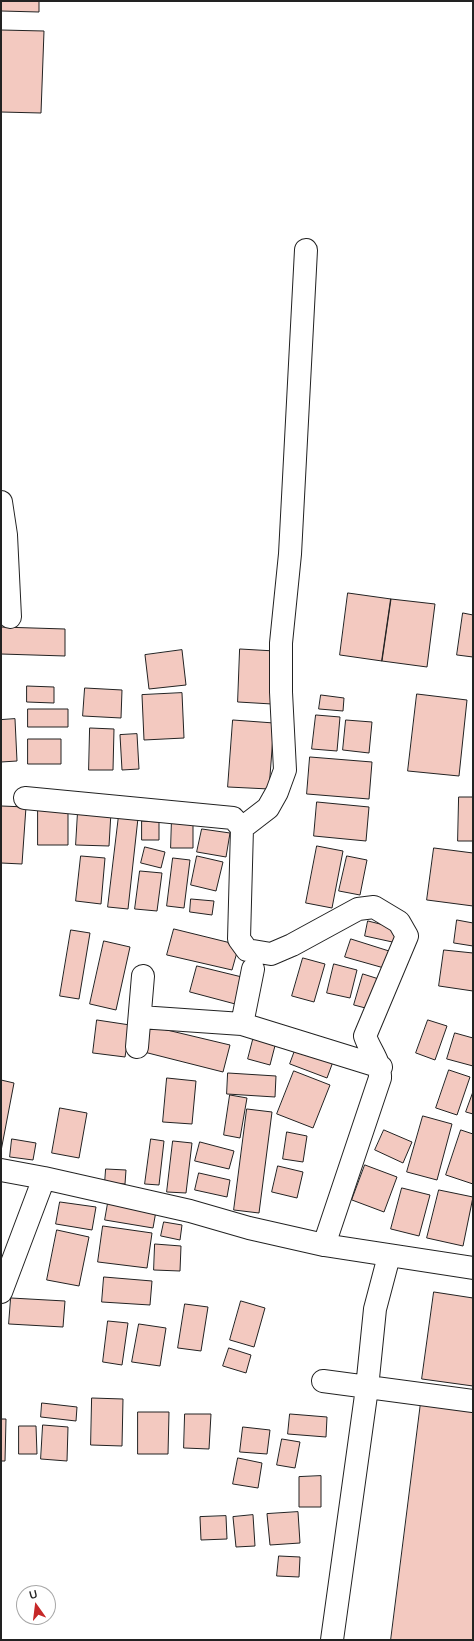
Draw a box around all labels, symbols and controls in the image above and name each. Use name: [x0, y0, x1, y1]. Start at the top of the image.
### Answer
north arrow: [16, 1585, 56, 1625]
text: U: [28, 1587, 39, 1602]

